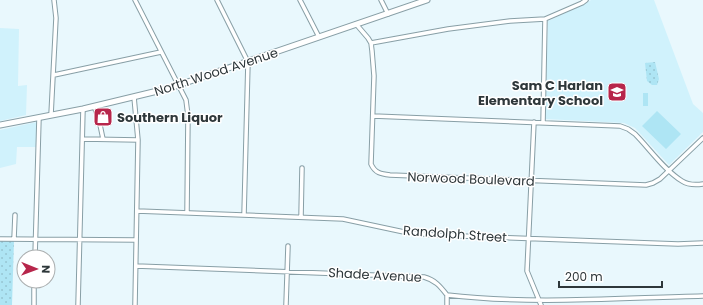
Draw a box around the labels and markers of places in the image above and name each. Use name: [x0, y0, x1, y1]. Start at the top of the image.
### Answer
place label: Sam C Harlan Elementary School: [478, 76, 603, 110]
school or university icon: Sam C Harlan Elementary School: [606, 81, 628, 103]
shop icon: Southern Liquor: [92, 106, 114, 128]
place label: Southern Liquor: [117, 108, 223, 127]

